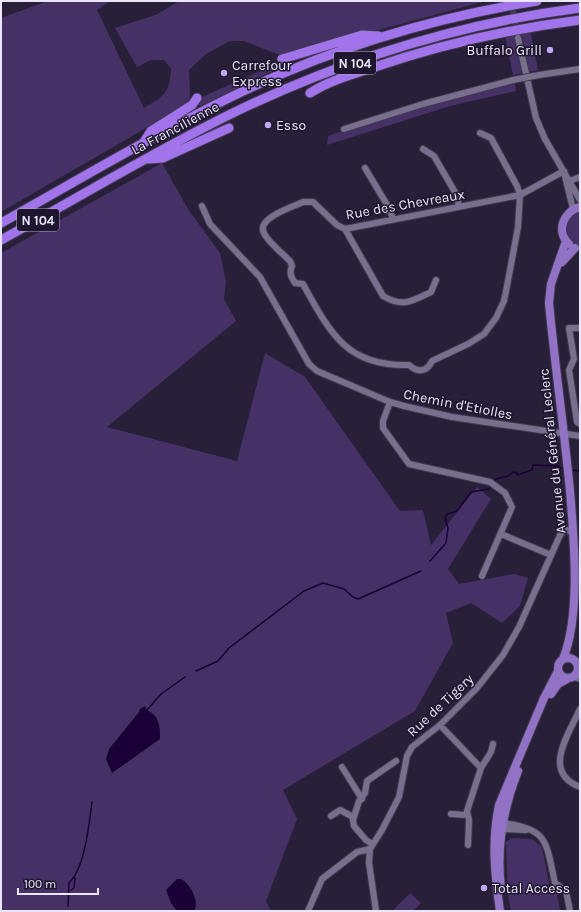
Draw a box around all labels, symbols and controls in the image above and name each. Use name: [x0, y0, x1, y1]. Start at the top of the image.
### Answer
place label: Buffalo Grill: [467, 42, 542, 59]
marker: Buffalo Grill: [545, 45, 555, 55]
road number: N 104: [334, 52, 376, 74]
place label: Carrefour Express: [232, 57, 293, 90]
marker: Carrefour Express: [219, 68, 229, 78]
street label: La Francilienne: [128, 98, 222, 159]
place label: Esso: [276, 117, 306, 134]
marker: Esso: [263, 120, 273, 130]
street label: Rue des Chevreaux: [344, 186, 466, 223]
road number: N 104: [17, 209, 59, 231]
street label: Avenue du Général Leclerc: [535, 368, 570, 534]
street label: Chemin d'Etiolles: [402, 386, 514, 423]
street label: Rue de Tigery: [404, 670, 477, 740]
scale bar: [18, 870, 98, 896]
text: 100 m: [24, 877, 56, 891]
place label: Total Access: [492, 880, 570, 897]
marker: Total Access: [479, 883, 489, 893]

